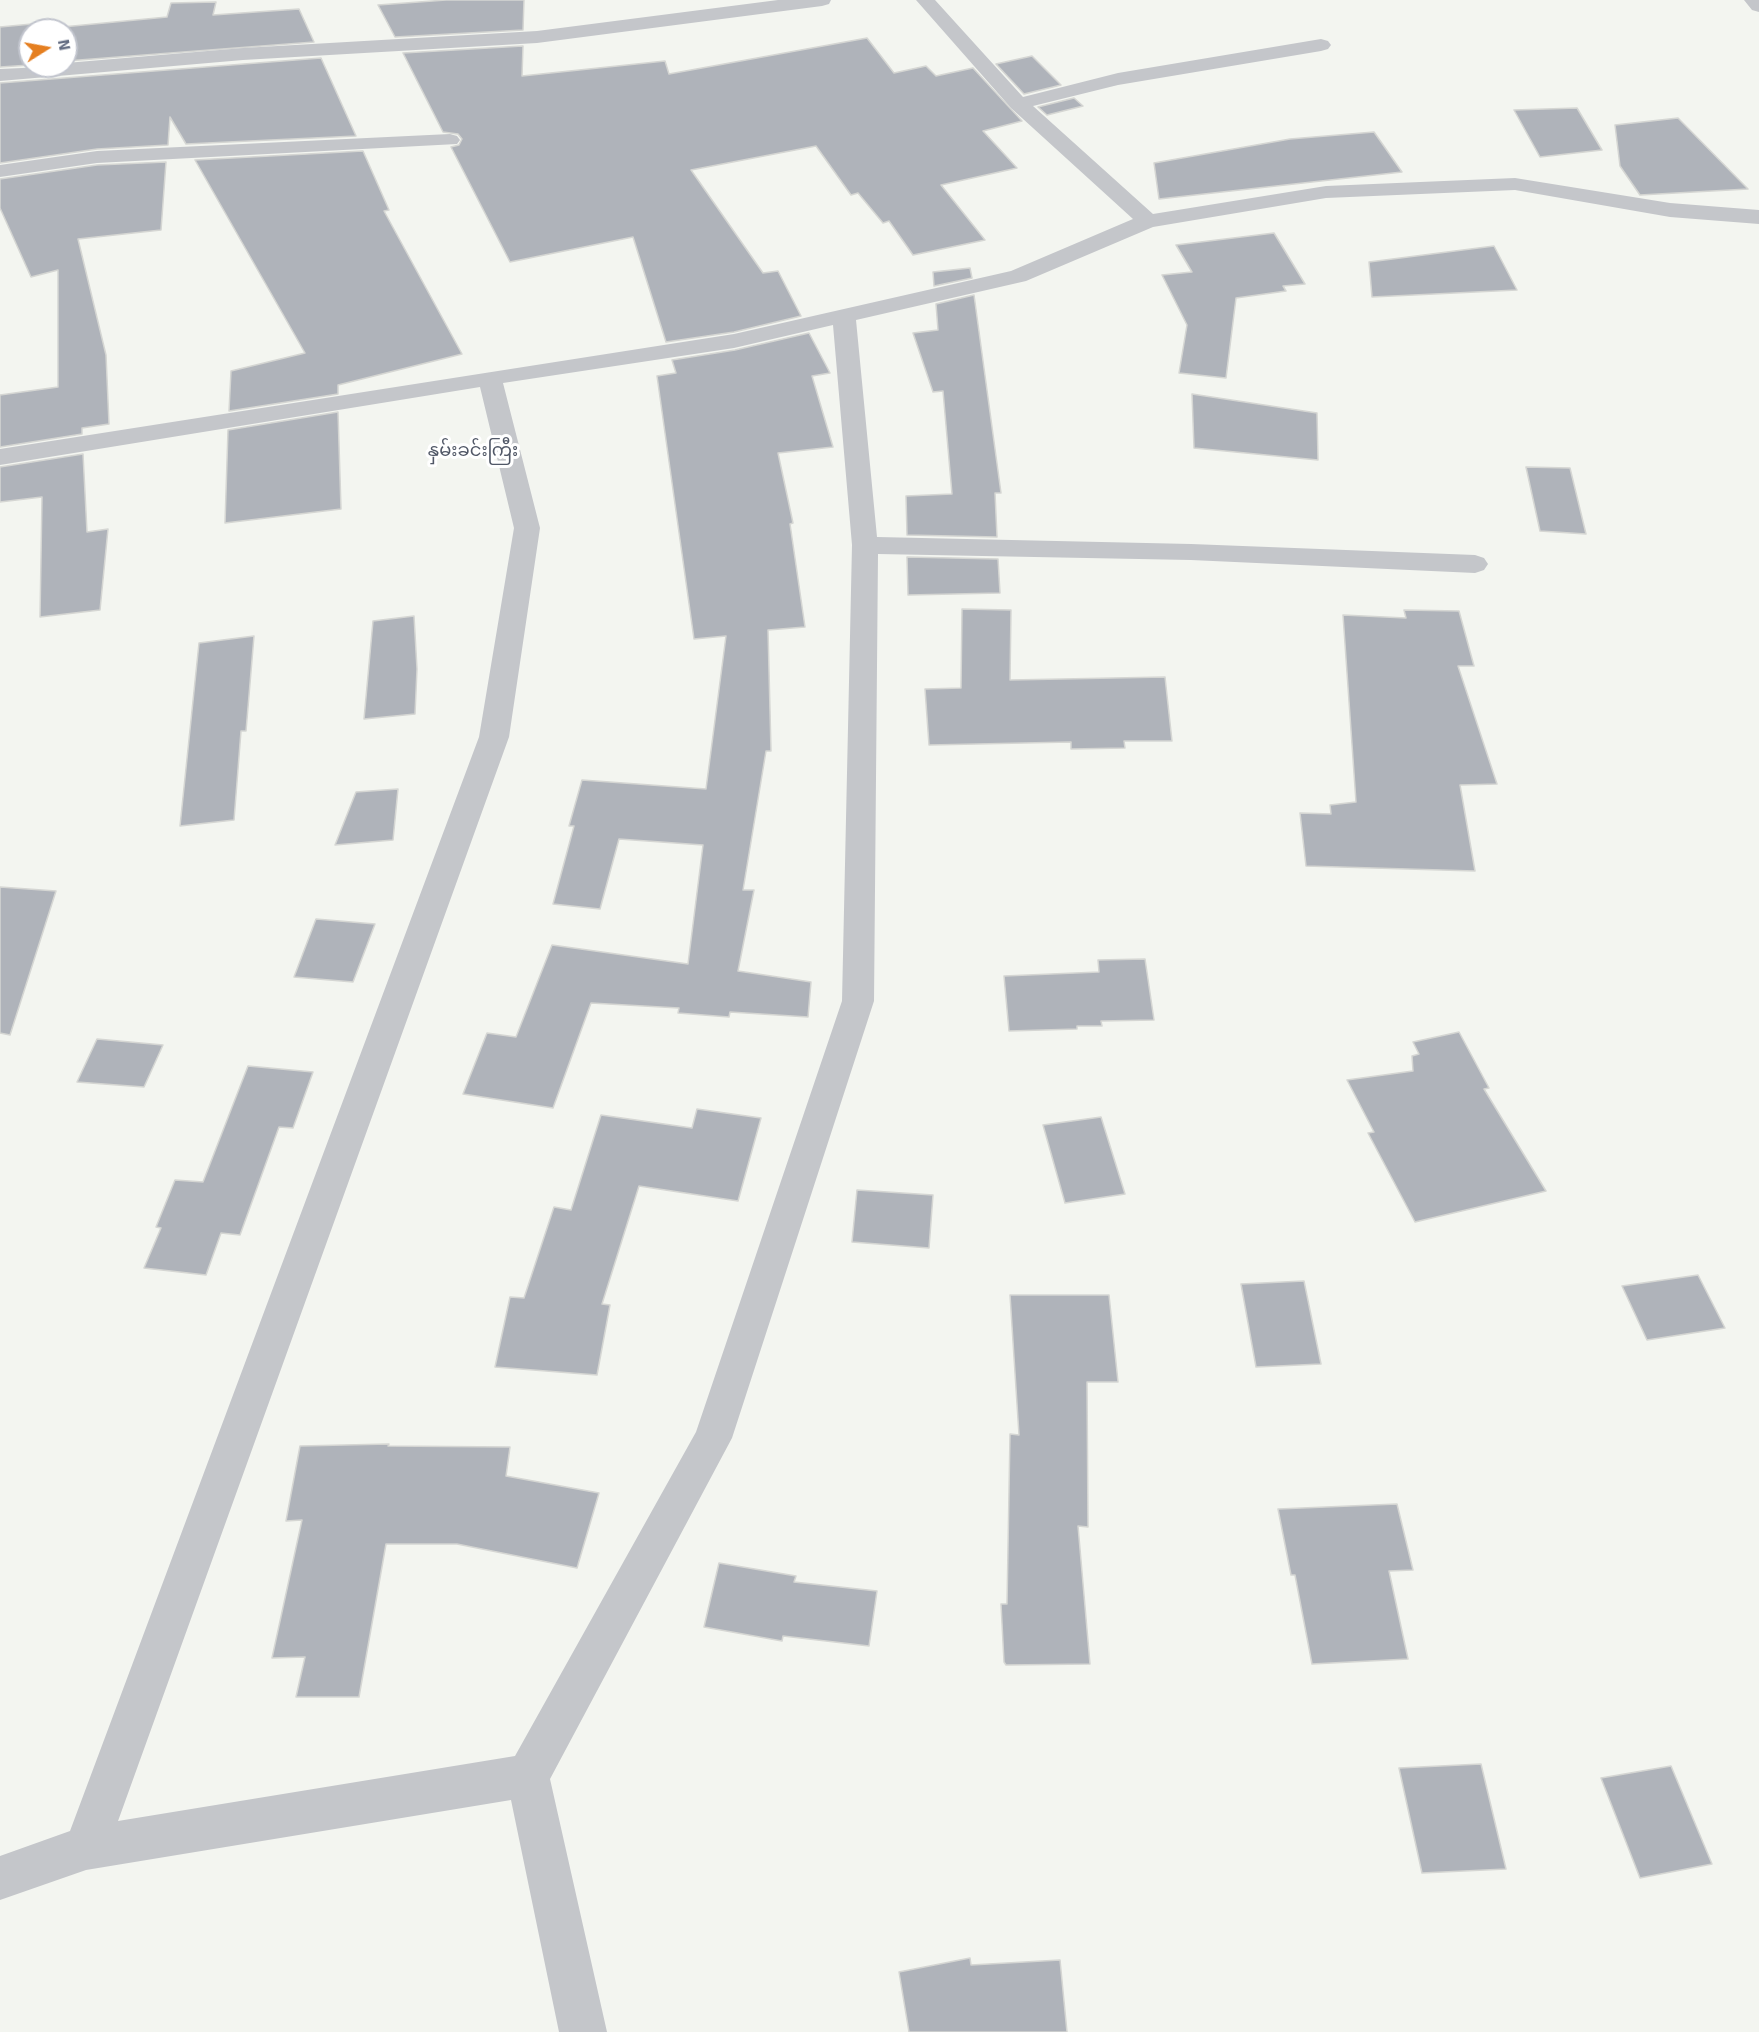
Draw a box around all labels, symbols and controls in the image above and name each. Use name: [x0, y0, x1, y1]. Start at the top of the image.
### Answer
north arrow: [18, 18, 78, 78]
text: N: [53, 38, 75, 52]
district label: နှမ်းခင်းကြီး: [428, 440, 518, 462]

